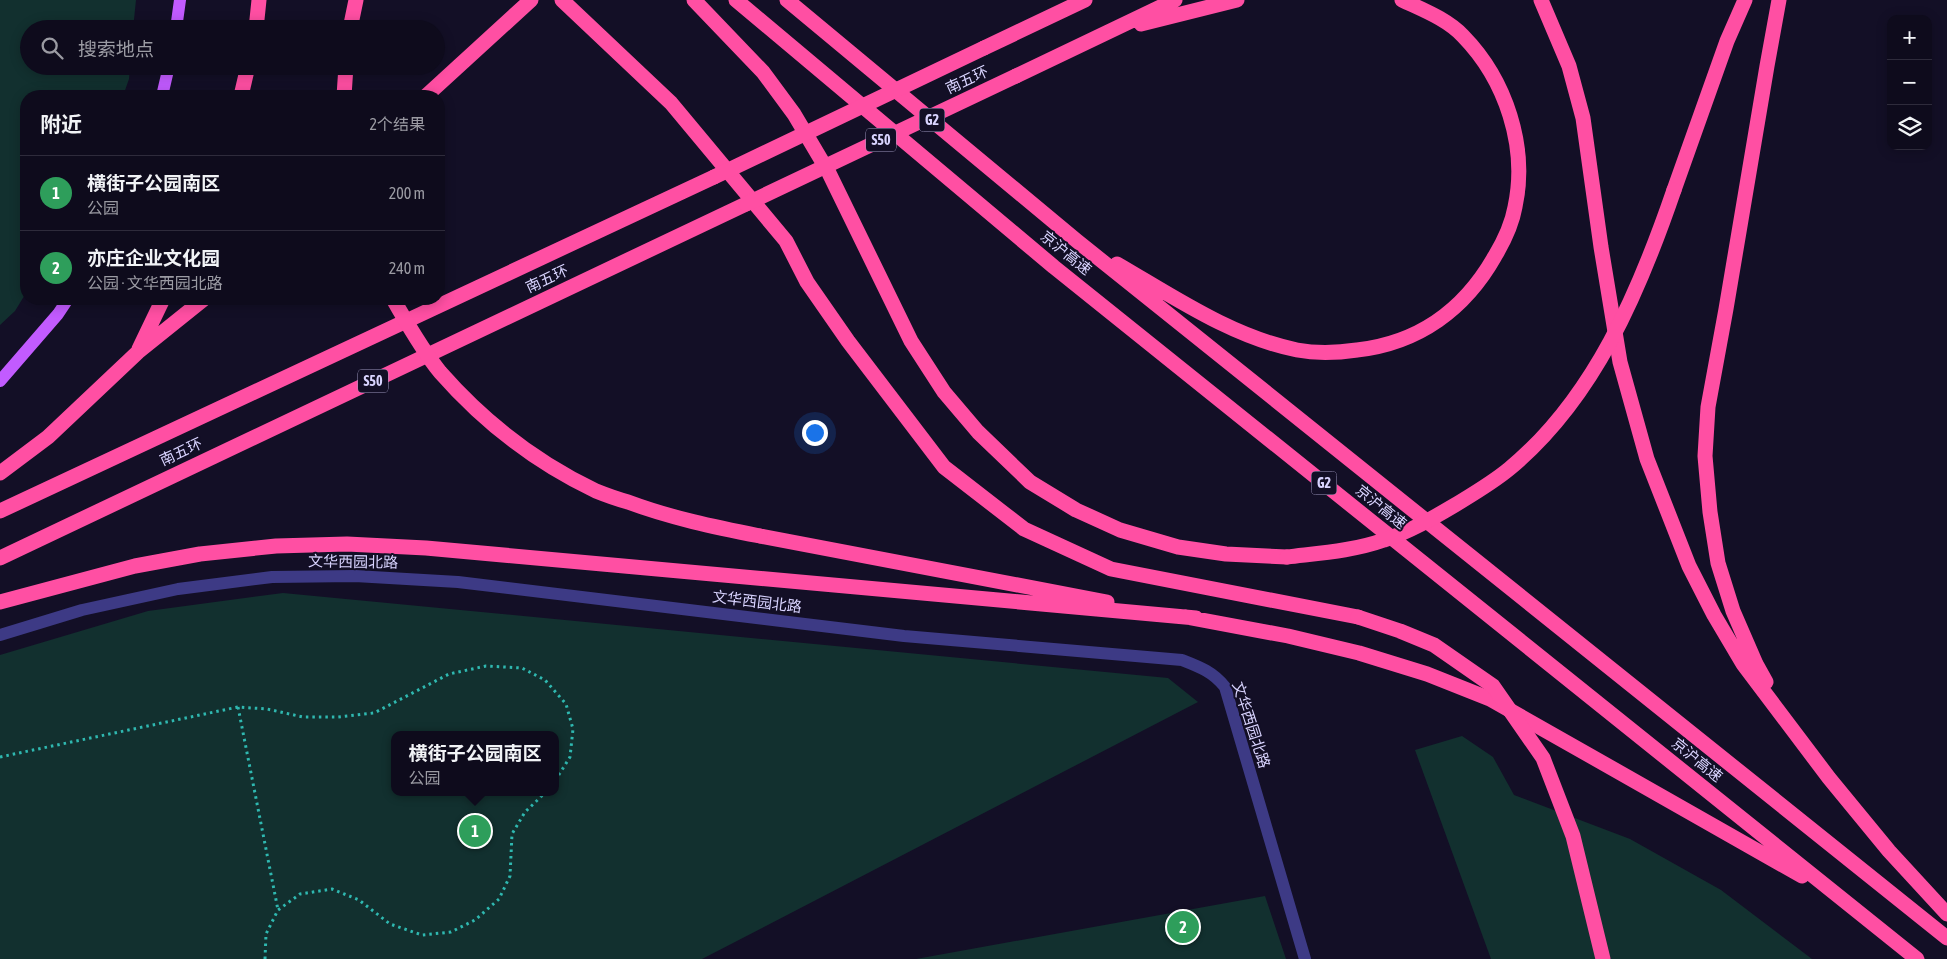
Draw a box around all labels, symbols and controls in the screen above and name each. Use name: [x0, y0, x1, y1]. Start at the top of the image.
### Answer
map controls: [1887, 15, 1932, 150]
button: +: [1887, 15, 1932, 60]
search box: [20, 20, 445, 75]
icon: search: [38, 34, 66, 62]
text: 搜索地点: [78, 38, 154, 60]
button: −: [1887, 60, 1932, 105]
street label: 南五环: [943, 62, 991, 97]
button: layers: [1887, 105, 1932, 150]
road number: G2: [920, 108, 944, 132]
text: 附近: [40, 112, 82, 136]
text: 2个结果: [369, 115, 425, 133]
road number: S50: [866, 128, 896, 152]
text: 横街子公园南区: [87, 172, 220, 194]
text: 1: [52, 184, 60, 202]
text: 200 m: [389, 184, 425, 202]
text: 公园: [87, 199, 119, 217]
street label: 京沪高速: [1038, 227, 1095, 278]
text: 亦庄企业文化园: [87, 247, 220, 269]
text: 2: [52, 259, 60, 277]
text: 240 m: [389, 259, 425, 277]
street label: 南五环: [523, 261, 571, 296]
text: 公园 · 文华西园北路: [87, 274, 223, 292]
road number: S50: [358, 370, 388, 392]
your location: [802, 420, 828, 446]
street label: 南五环: [157, 434, 205, 469]
road number: G2: [1312, 472, 1336, 494]
street label: 京沪高速: [1353, 481, 1410, 532]
street label: 文华西园北路: [308, 552, 398, 571]
street label: 文华西园北路: [711, 588, 803, 615]
street label: 文华西园北路: [1229, 679, 1273, 770]
popup: [391, 731, 559, 796]
street label: 京沪高速: [1669, 734, 1726, 785]
text: 横街子公园南区: [408, 742, 542, 764]
text: 公园: [408, 769, 441, 787]
pin: 1: [459, 812, 491, 850]
pin: 2: [1167, 908, 1199, 946]

